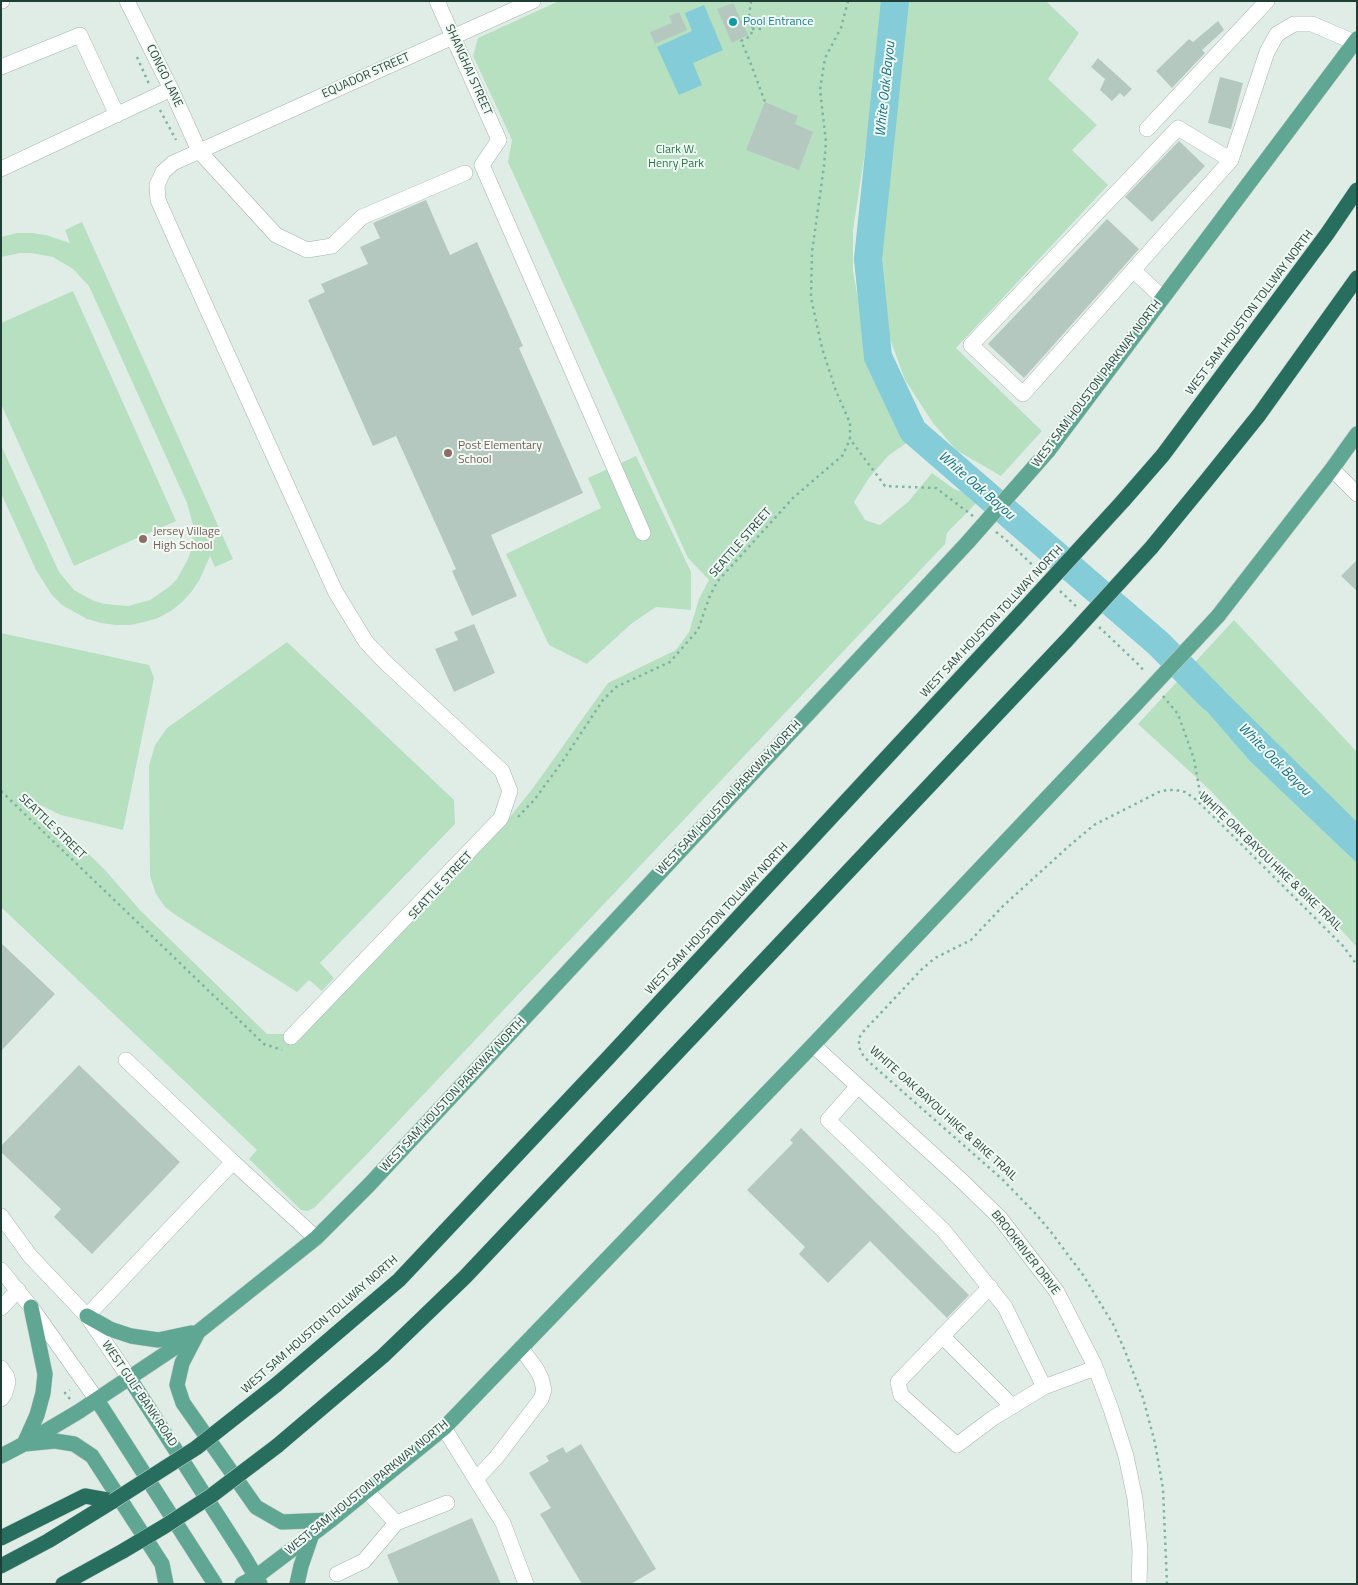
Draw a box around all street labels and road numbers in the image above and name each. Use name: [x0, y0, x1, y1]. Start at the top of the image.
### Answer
street label: SHANGHAI STREET: [442, 22, 494, 118]
street label: CONGO LANE: [143, 42, 185, 110]
street label: EQUADOR STREET: [320, 50, 412, 102]
street label: WEST SAM HOUSTON TOLLWAY NORTH: [1183, 228, 1317, 398]
street label: WEST SAM HOUSTON PARKWAY NORTH: [1029, 297, 1165, 471]
street label: SEATTLE STREET: [707, 505, 775, 581]
street label: WEST SAM HOUSTON TOLLWAY NORTH: [918, 543, 1066, 701]
street label: WEST SAM HOUSTON PARKWAY NORTH: [654, 718, 804, 878]
street label: WHITE OAK BAYOU HIKE & BIKE TRAIL: [1195, 789, 1345, 935]
street label: SEATTLE STREET: [16, 792, 88, 862]
street label: WEST SAM HOUSTON TOLLWAY NORTH: [643, 840, 791, 998]
street label: SEATTLE STREET: [406, 849, 476, 923]
street label: WEST SAM HOUSTON PARKWAY NORTH: [378, 1015, 528, 1175]
street label: WHITE OAK BAYOU HIKE & BIKE TRAIL: [866, 1044, 1020, 1184]
street label: BROOKRIVER DRIVE: [988, 1208, 1062, 1298]
street label: WEST SAM HOUSTON TOLLWAY NORTH: [239, 1253, 401, 1397]
street label: WEST GULF BANK ROAD: [98, 1338, 180, 1450]
street label: WEST SAM HOUSTON PARKWAY NORTH: [282, 1418, 452, 1558]

